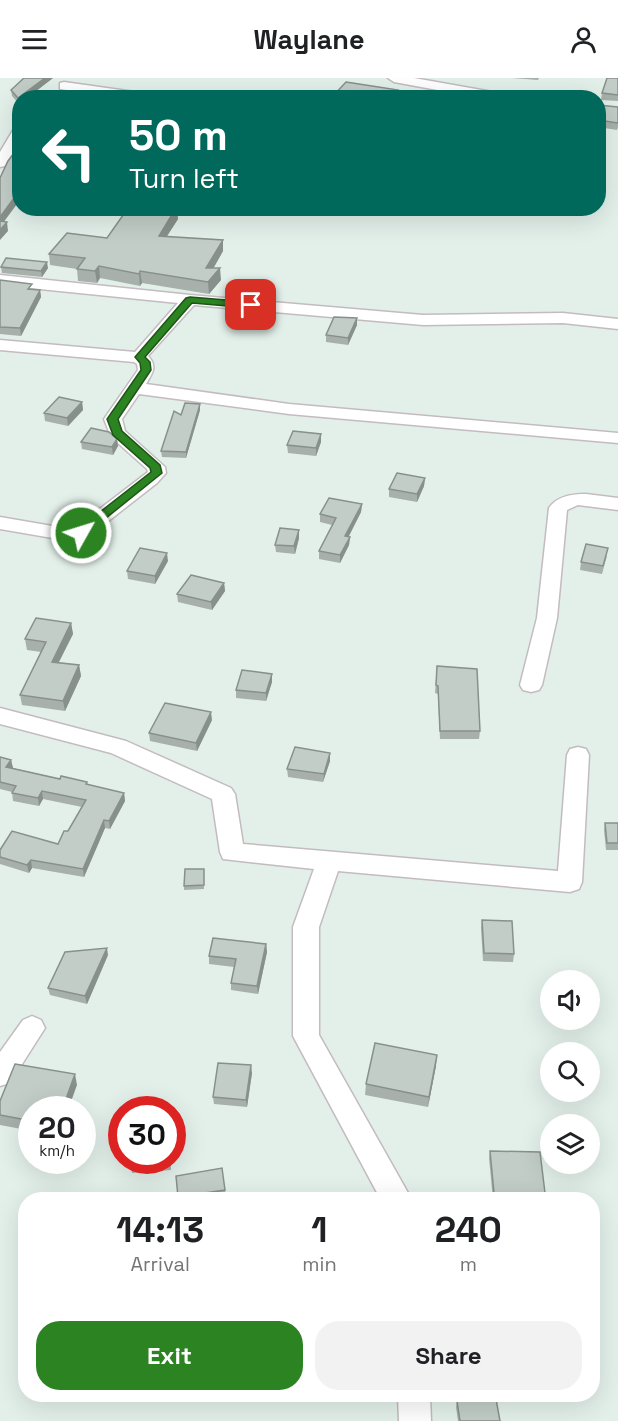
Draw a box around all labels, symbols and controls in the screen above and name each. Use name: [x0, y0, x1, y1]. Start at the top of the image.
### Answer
text: Waylane: [254, 22, 364, 57]
icon: menu: [18, 23, 51, 56]
icon: person: [567, 23, 600, 56]
text: 50 m: [129, 109, 228, 162]
icon: left: [30, 114, 108, 192]
text: Turn left: [129, 161, 239, 196]
pin: [225, 279, 276, 330]
icon: arrive: [234, 288, 267, 321]
position arrow: [49, 501, 113, 565]
map controls: [540, 970, 600, 1174]
button: sound: [540, 970, 600, 1030]
button: search: [540, 1042, 600, 1102]
speed limit sign: 30: [108, 1096, 186, 1174]
text: 20: [38, 1108, 76, 1147]
button: layers: [540, 1114, 600, 1174]
text: km/h: [39, 1141, 75, 1160]
text: 14:13: [116, 1207, 204, 1253]
text: 1: [311, 1207, 328, 1253]
text: 240: [435, 1207, 502, 1253]
text: Arrival: [130, 1251, 190, 1277]
text: min: [302, 1251, 337, 1277]
text: m: [460, 1251, 477, 1277]
button: Exit: [36, 1321, 303, 1390]
button: Share: [315, 1321, 582, 1390]

